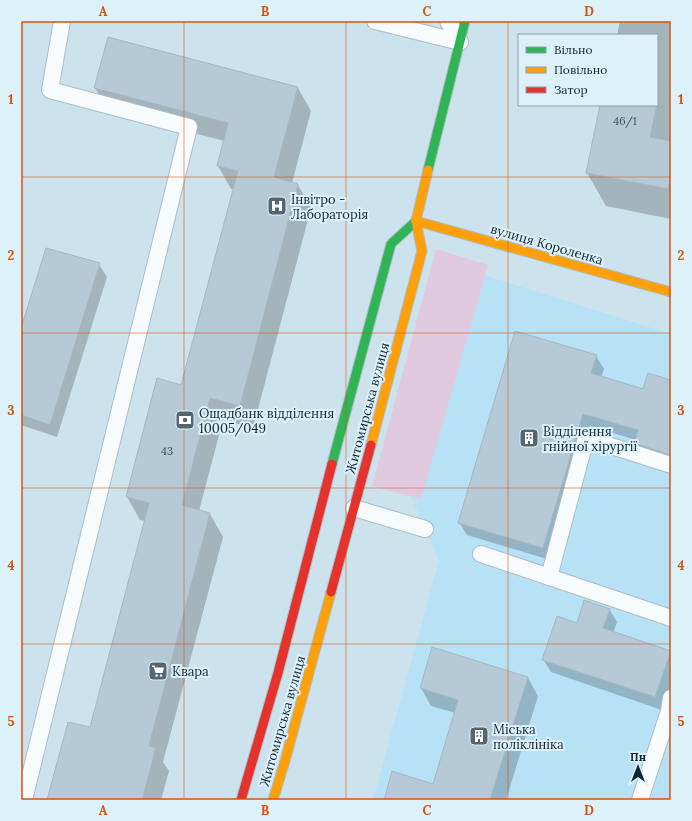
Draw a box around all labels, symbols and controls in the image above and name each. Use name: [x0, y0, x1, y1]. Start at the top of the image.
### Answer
text: A: [99, 3, 108, 20]
text: B: [261, 3, 270, 20]
text: C: [423, 3, 432, 20]
text: D: [584, 3, 594, 20]
legend: [518, 34, 658, 106]
text: Вільно: [554, 42, 593, 57]
text: Повільно: [554, 62, 607, 77]
text: Затор: [554, 82, 588, 97]
text: 1: [8, 91, 14, 108]
text: 1: [678, 91, 684, 108]
house number: 46/1: [613, 114, 637, 129]
place label: Інвітро - Лабораторія: [291, 191, 368, 223]
hospital icon: Інвітро - Лабораторія: [266, 195, 288, 217]
street label: вулиця Короленка: [489, 220, 605, 269]
text: 2: [8, 247, 15, 264]
text: 2: [678, 247, 685, 264]
street label: Житомирська вулиця: [342, 341, 393, 476]
text: 3: [7, 402, 15, 419]
text: 3: [677, 402, 685, 419]
place label: Ощадбанк відділення 10005/049: [199, 405, 334, 437]
bank icon: Ощадбанк відділення 10005/049: [174, 409, 196, 431]
place label: Відділення гнійної хірургії: [543, 423, 638, 455]
building icon: Відділення гнійної хірургії: [518, 427, 540, 449]
house number: 43: [161, 444, 173, 458]
text: 4: [7, 557, 15, 574]
text: 4: [677, 557, 685, 574]
street label: Житомирська вулиця: [256, 654, 309, 789]
supermarket icon: Квара: [147, 660, 169, 682]
place label: Квара: [172, 663, 209, 680]
text: 5: [7, 713, 15, 730]
text: 5: [677, 713, 685, 730]
place label: Міська поліклініка: [493, 721, 564, 753]
building icon: Міська поліклініка: [468, 725, 490, 747]
north arrow: [618, 747, 658, 787]
text: Пн: [630, 750, 646, 764]
text: A: [99, 802, 108, 819]
text: B: [261, 802, 270, 819]
text: C: [423, 802, 432, 819]
text: D: [584, 802, 594, 819]

